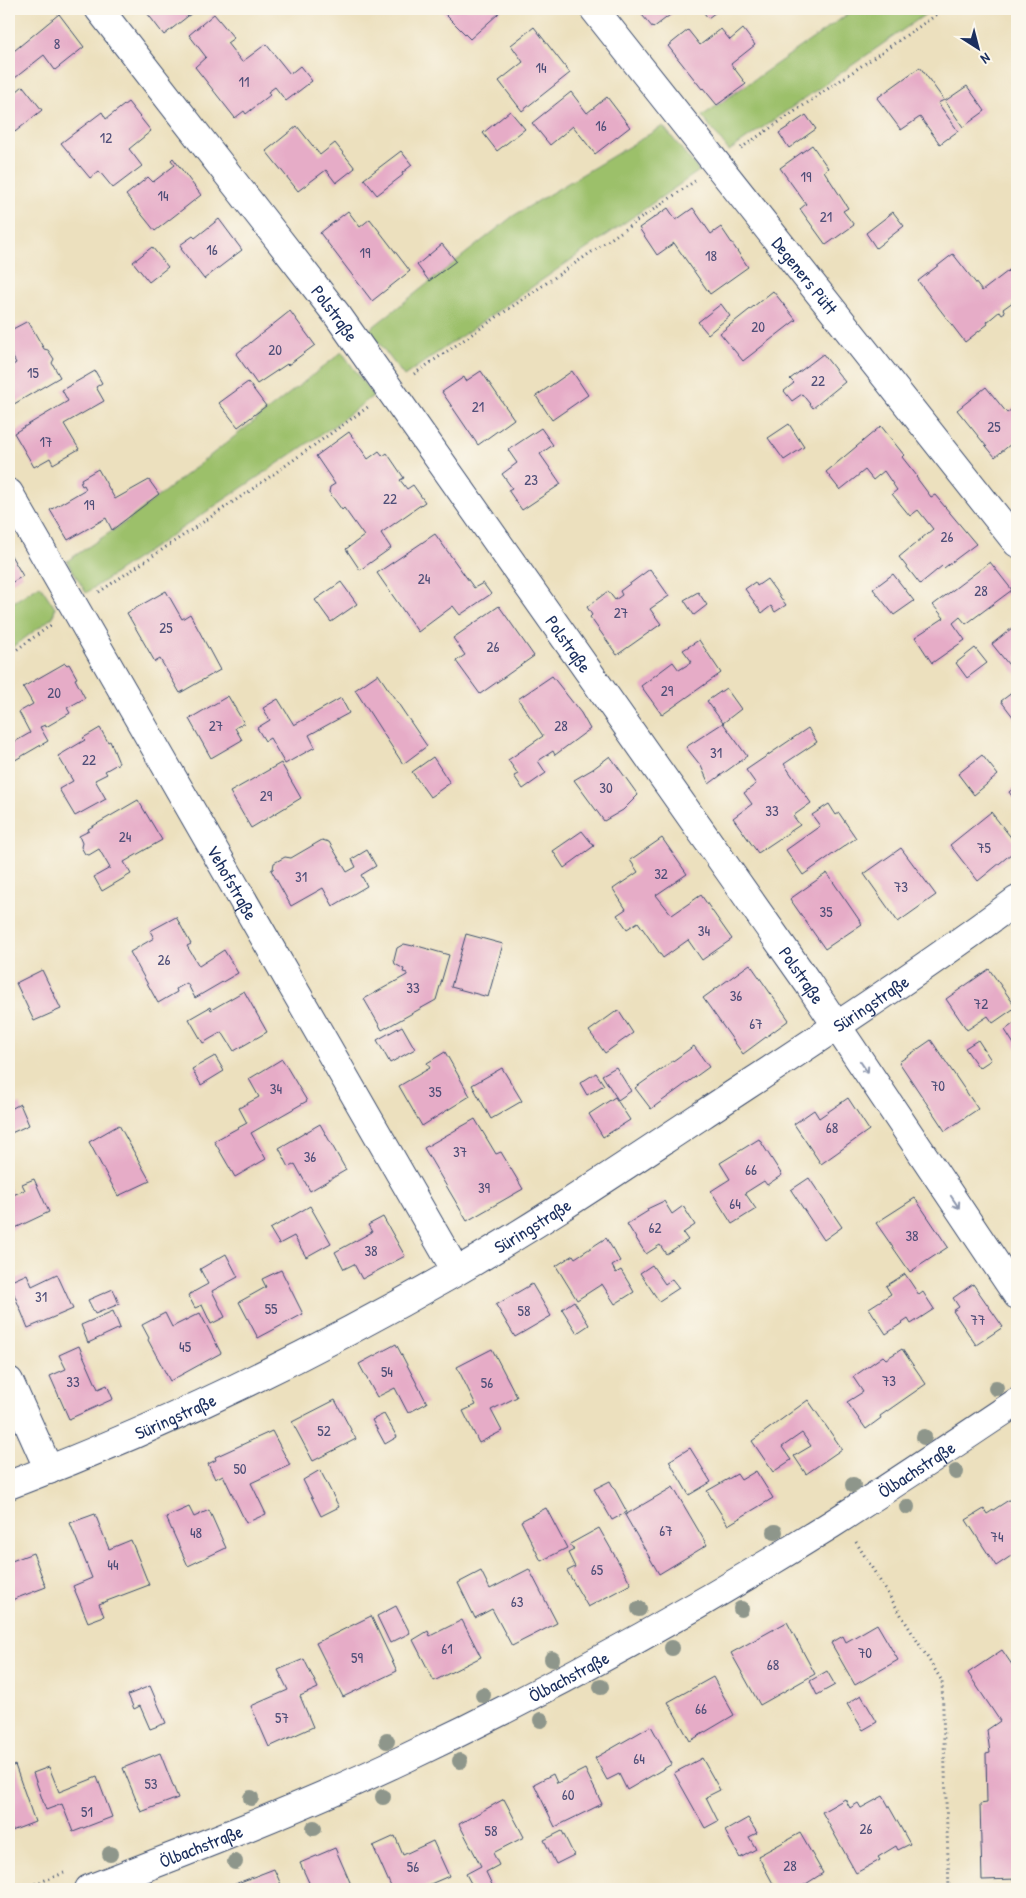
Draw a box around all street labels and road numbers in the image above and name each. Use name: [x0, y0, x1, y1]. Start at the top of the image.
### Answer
street label: Degeners Pütt: [767, 231, 844, 320]
street label: Polstraße: [306, 280, 364, 346]
street label: Polstraße: [540, 610, 598, 677]
street label: Vehofstraße: [201, 840, 264, 924]
street label: Polstraße: [773, 941, 831, 1008]
street label: Süringstraße: [828, 969, 914, 1038]
street label: Süringstraße: [489, 1192, 576, 1259]
street label: Süringstraße: [131, 1387, 220, 1445]
street label: Ölbachstraße: [873, 1434, 960, 1504]
street label: Ölbachstraße: [524, 1645, 613, 1708]
street label: Ölbachstraße: [156, 1818, 246, 1873]

